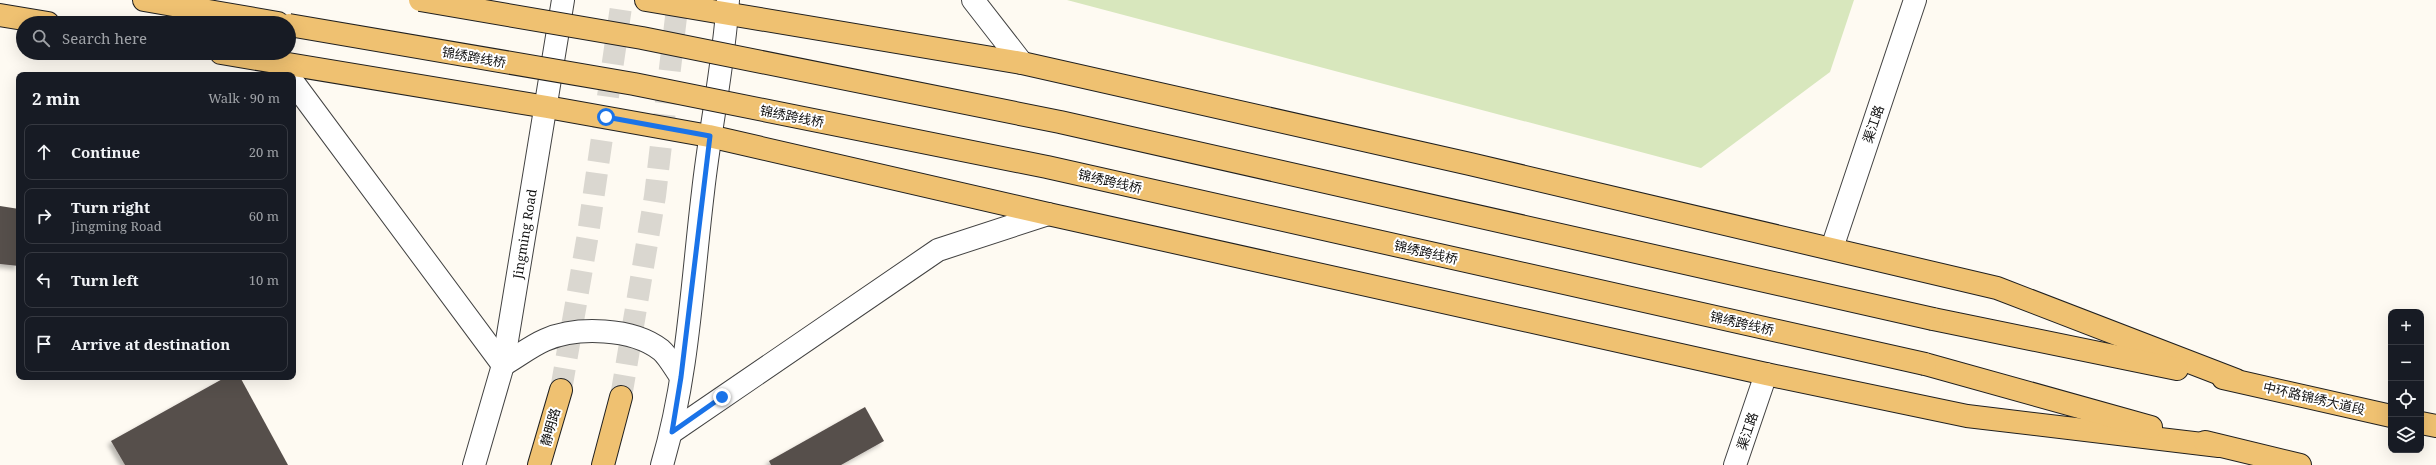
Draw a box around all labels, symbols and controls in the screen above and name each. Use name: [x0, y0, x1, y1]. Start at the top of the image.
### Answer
search box: [16, 16, 296, 60]
icon: search: [30, 27, 52, 49]
text: Search here: [62, 28, 147, 48]
street label: 锦绣跨线桥: [440, 42, 508, 72]
text: 2 min: [32, 87, 80, 110]
text: Walk · 90 m: [208, 89, 280, 107]
street label: 锦绣跨线桥: [758, 101, 826, 131]
street label: 渠江路: [1858, 103, 1888, 145]
route start: [597, 108, 615, 126]
icon: ahead: [33, 141, 55, 163]
text: Continue: [71, 142, 140, 162]
text: 20 m: [249, 143, 279, 161]
street label: 锦绣跨线桥: [1076, 165, 1144, 197]
street label: Jingming Road: [508, 188, 541, 281]
text: Turn right: [71, 197, 150, 217]
icon: right: [33, 205, 55, 227]
text: 60 m: [249, 207, 279, 225]
text: Jingming Road: [71, 217, 162, 235]
street label: 锦绣跨线桥: [1392, 236, 1460, 268]
icon: left: [33, 269, 55, 291]
text: Turn left: [71, 270, 139, 290]
text: 10 m: [249, 271, 279, 289]
street label: 锦绣跨线桥: [1708, 307, 1776, 339]
map controls: [2388, 309, 2424, 453]
button: +: [2388, 309, 2424, 345]
icon: arrive: [33, 333, 55, 355]
text: Arrive at destination: [71, 334, 230, 354]
button: −: [2388, 345, 2424, 381]
street label: 中环路锦绣大道段: [2261, 378, 2367, 418]
button: locate: [2388, 381, 2424, 417]
route end: [713, 388, 731, 406]
street label: 静明路: [536, 406, 564, 448]
street label: 渠江路: [1732, 410, 1762, 452]
button: layers: [2388, 417, 2424, 453]

